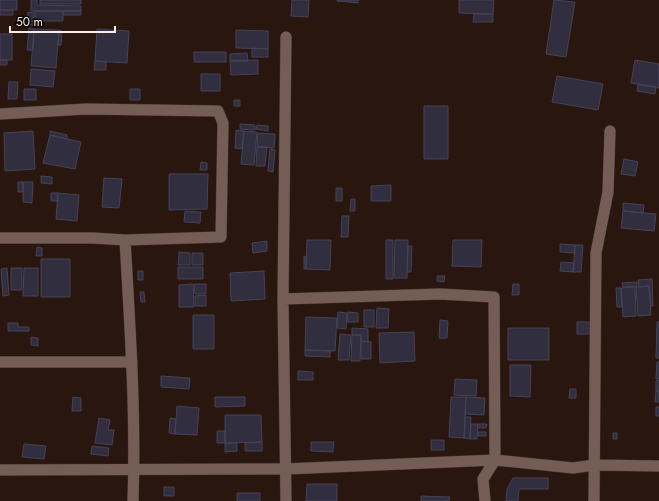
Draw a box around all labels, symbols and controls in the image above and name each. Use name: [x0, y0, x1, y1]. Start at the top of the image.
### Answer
scale bar: [10, 8, 115, 34]
text: 50 m: [16, 13, 43, 31]

